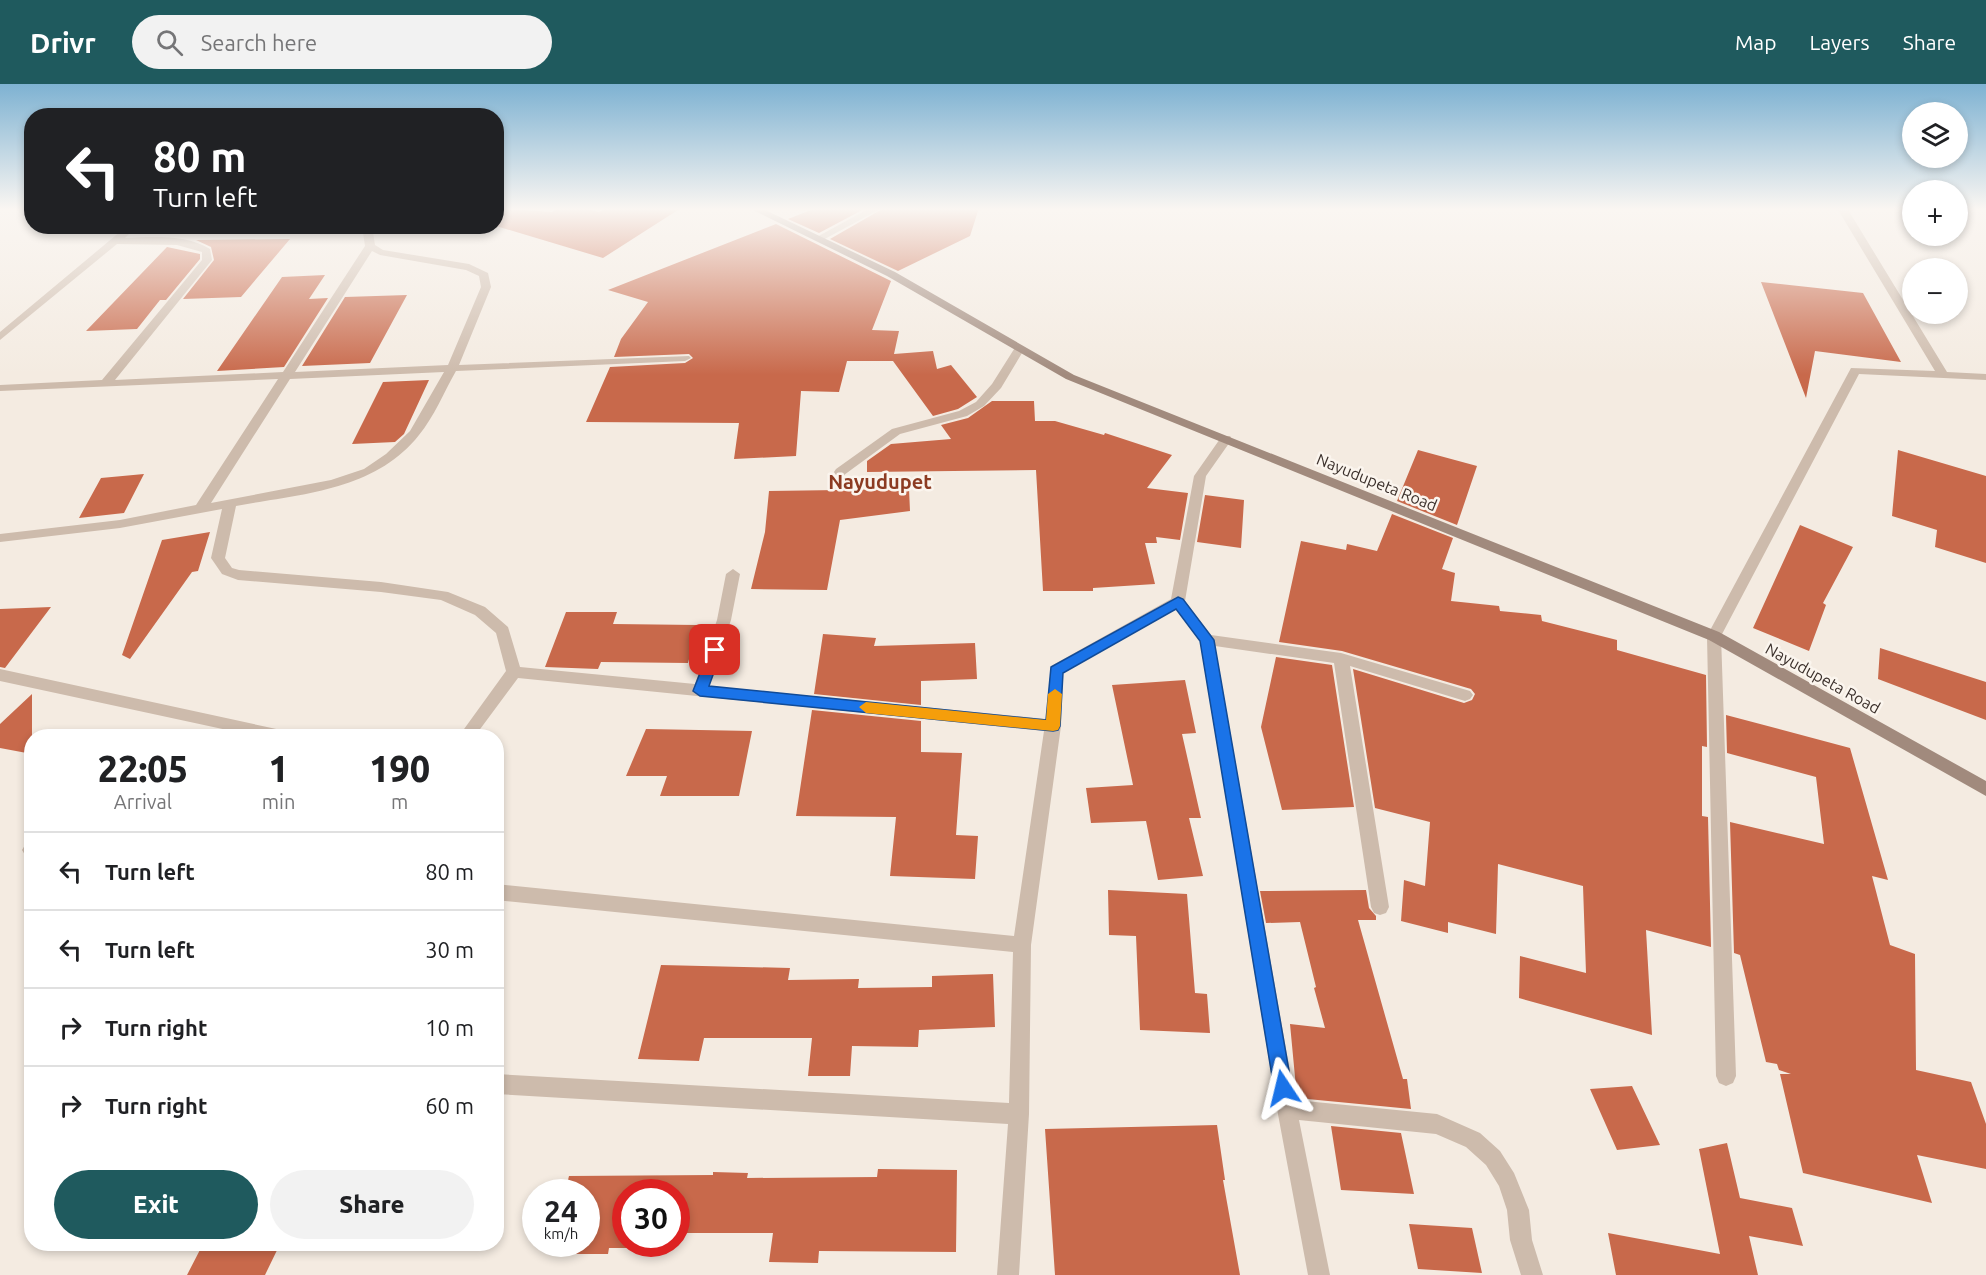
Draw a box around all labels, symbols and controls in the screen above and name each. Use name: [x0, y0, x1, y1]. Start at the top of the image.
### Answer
search box: [132, 15, 552, 69]
icon: search: [153, 26, 186, 59]
text: Drivr: [30, 27, 96, 58]
text: Search here: [201, 30, 317, 55]
text: Map: [1735, 30, 1776, 54]
text: Layers: [1809, 30, 1870, 54]
text: Share: [1903, 30, 1956, 54]
map controls: [1902, 102, 1968, 324]
button: layers: [1902, 102, 1968, 168]
icon: left: [54, 132, 132, 210]
text: 80 m: [153, 133, 247, 180]
button: +: [1902, 180, 1968, 246]
text: Turn left: [153, 182, 257, 212]
button: −: [1902, 258, 1968, 324]
street label: Nayudupeta Road: [1314, 450, 1440, 514]
district label: Nayudupet: [828, 470, 932, 493]
pin: [689, 624, 740, 675]
icon: arrive: [698, 633, 731, 666]
street label: Nayudupeta Road: [1763, 639, 1883, 717]
text: 22:05: [98, 748, 188, 789]
text: 1: [268, 748, 289, 789]
text: 190: [369, 748, 430, 789]
text: Arrival: [114, 790, 172, 813]
text: min: [262, 790, 295, 813]
text: m: [391, 790, 408, 813]
icon: left: [54, 855, 87, 888]
text: Turn left: [105, 859, 195, 884]
text: 80 m: [425, 859, 474, 884]
icon: left: [54, 933, 87, 966]
text: Turn left: [105, 937, 195, 962]
text: 30 m: [425, 937, 474, 962]
icon: right: [54, 1011, 87, 1044]
text: Turn right: [105, 1015, 207, 1040]
text: 10 m: [425, 1015, 474, 1040]
position arrow: [1251, 1056, 1315, 1120]
icon: right: [54, 1089, 87, 1122]
text: Turn right: [105, 1093, 207, 1118]
text: 60 m: [425, 1093, 474, 1118]
button: Exit: [54, 1170, 258, 1239]
button: Share: [270, 1170, 474, 1239]
speed limit sign: 30: [612, 1179, 690, 1257]
text: 24: [544, 1194, 578, 1228]
text: km/h: [544, 1225, 578, 1242]

